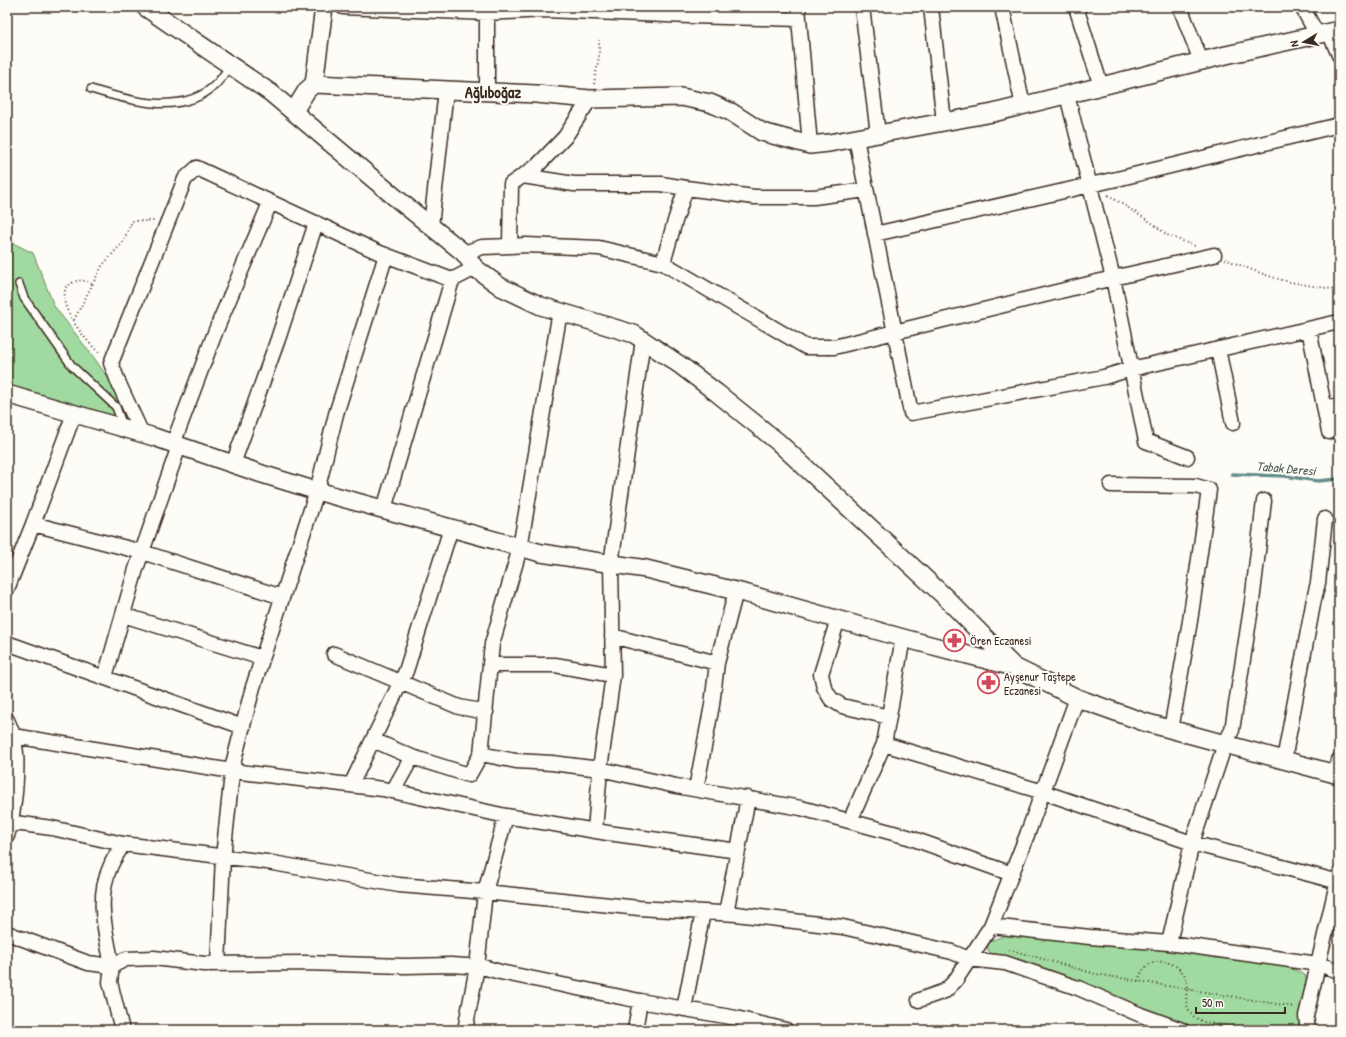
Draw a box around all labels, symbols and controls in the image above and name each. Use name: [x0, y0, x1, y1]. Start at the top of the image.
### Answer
north arrow: [1284, 22, 1324, 62]
text: N: [1287, 39, 1302, 48]
district label: Ağlıboğaz: [465, 81, 521, 104]
water label: Tabak Deresi: [1256, 456, 1317, 480]
pharmacy icon: Ören Eczanesi: [942, 627, 968, 653]
place label: Ören Eczanesi: [970, 632, 1032, 649]
place label: Ayşenur Taştepe Eczanesi: [1004, 668, 1076, 699]
pharmacy icon: Ayşenur Taştepe Eczanesi: [975, 670, 1001, 696]
scale bar: [1196, 989, 1285, 1015]
text: 50 m: [1202, 994, 1223, 1011]

